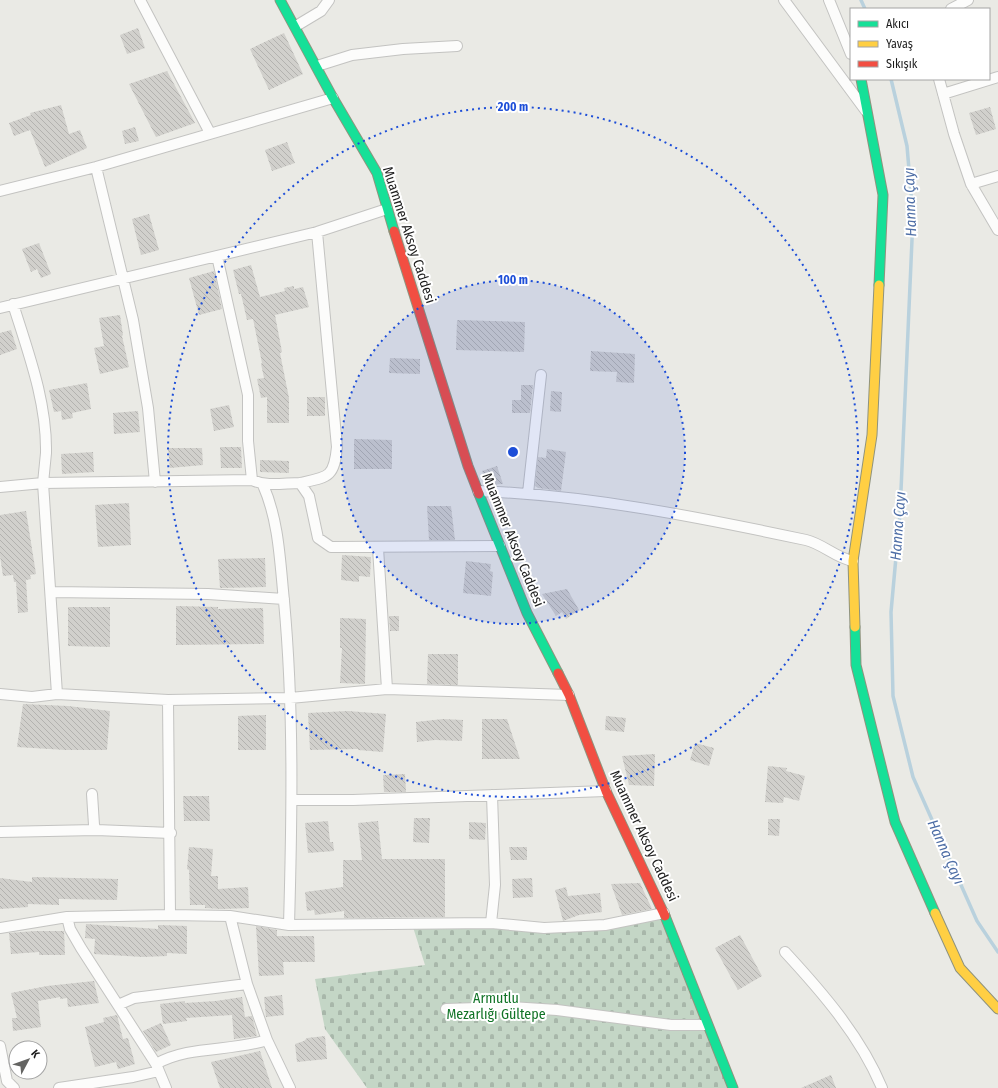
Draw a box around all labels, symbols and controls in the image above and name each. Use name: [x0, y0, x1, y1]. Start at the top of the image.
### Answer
legend: [850, 8, 990, 80]
text: Akıcı: [886, 17, 909, 31]
text: Yavaş: [886, 37, 913, 51]
text: Sıkışık: [886, 57, 918, 71]
text: 200 m: [497, 100, 528, 114]
street label: Muammer Aksoy Caddesi: [379, 165, 439, 305]
water label: Hanna Çayı: [900, 167, 920, 237]
text: 100 m: [498, 273, 528, 287]
centre of rings: [506, 445, 520, 459]
street label: Muammer Aksoy Caddesi: [478, 471, 548, 609]
water label: Hanna Çayı: [887, 491, 909, 561]
street label: Muammer Aksoy Caddesi: [606, 768, 682, 904]
water label: Hanna Çayı: [924, 817, 968, 887]
park label: Armutlu Mezarlığı Gültepe: [446, 990, 546, 1023]
north arrow: [8, 1040, 48, 1080]
text: K: [28, 1047, 43, 1061]

